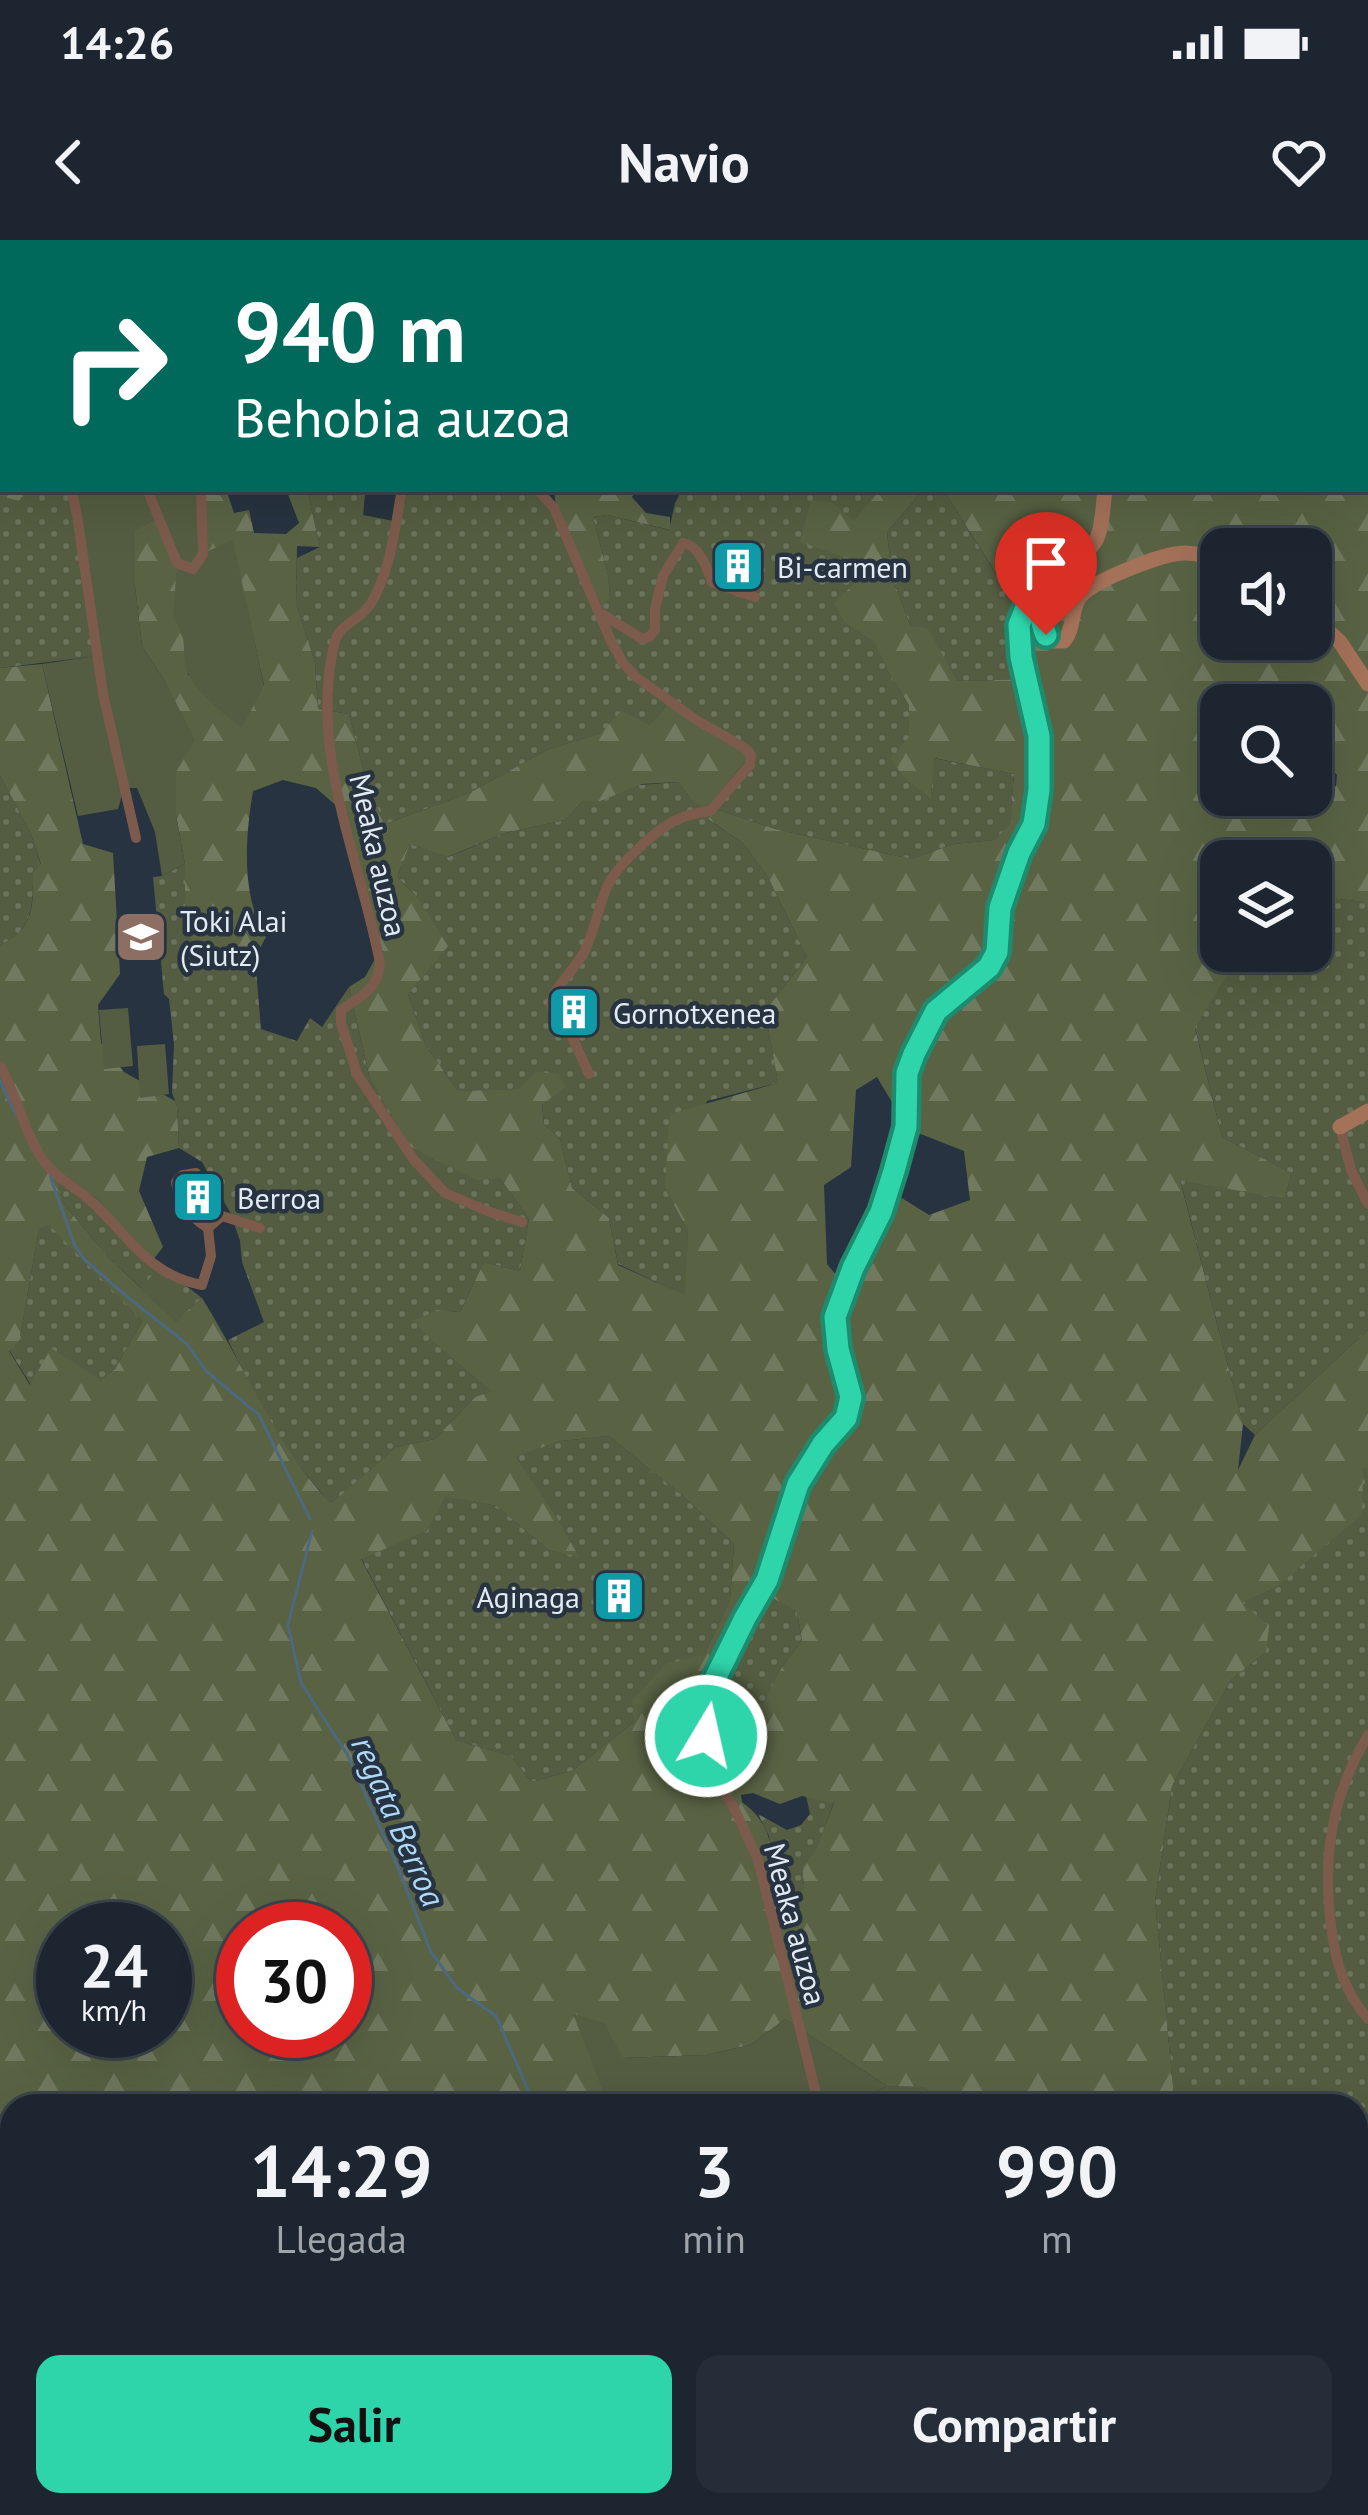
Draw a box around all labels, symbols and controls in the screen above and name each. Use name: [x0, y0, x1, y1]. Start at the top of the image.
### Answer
text: 14:26: [60, 13, 174, 71]
text: Navio: [618, 127, 750, 197]
icon: back: [36, 129, 102, 195]
icon: heart: [1266, 129, 1332, 195]
text: 940 m: [234, 276, 466, 385]
icon: right: [36, 288, 192, 444]
text: Behobia auzoa: [234, 382, 571, 452]
pin: [995, 512, 1097, 635]
map controls: [1200, 528, 1332, 972]
button: sound: [1200, 528, 1332, 660]
icon: arrive: [1013, 530, 1079, 596]
building icon: Bi-carmen: [710, 538, 766, 594]
place label: Bi-carmen: [777, 547, 908, 586]
button: search: [1200, 684, 1332, 816]
street label: Meaka auzoa: [341, 770, 417, 940]
button: layers: [1200, 840, 1332, 972]
place label: Toki Alai (Siutz): [180, 901, 288, 974]
school or university icon: Toki Alai (Siutz): [113, 909, 169, 965]
building icon: Gornotxenea: [546, 984, 602, 1040]
place label: Gornotxenea: [613, 993, 776, 1032]
building icon: Berroa: [170, 1169, 226, 1225]
place label: Berroa: [237, 1178, 321, 1217]
building icon: Aginaga: [591, 1568, 647, 1624]
place label: Aginaga: [476, 1577, 580, 1616]
position arrow: [643, 1673, 769, 1799]
water label: regata Berroa: [342, 1729, 456, 1913]
street label: Meaka auzoa: [756, 1839, 836, 2009]
speed limit sign: 30: [216, 1902, 372, 2058]
text: 24: [80, 1926, 148, 2004]
text: km/h: [81, 1990, 147, 2029]
text: 14:29: [250, 2124, 433, 2217]
text: 3: [694, 2124, 735, 2217]
text: 990: [996, 2124, 1118, 2217]
text: Llegada: [275, 2213, 407, 2264]
text: min: [682, 2213, 746, 2264]
text: m: [1041, 2213, 1073, 2264]
button: Salir: [36, 2355, 672, 2493]
button: Compartir: [696, 2355, 1332, 2493]

